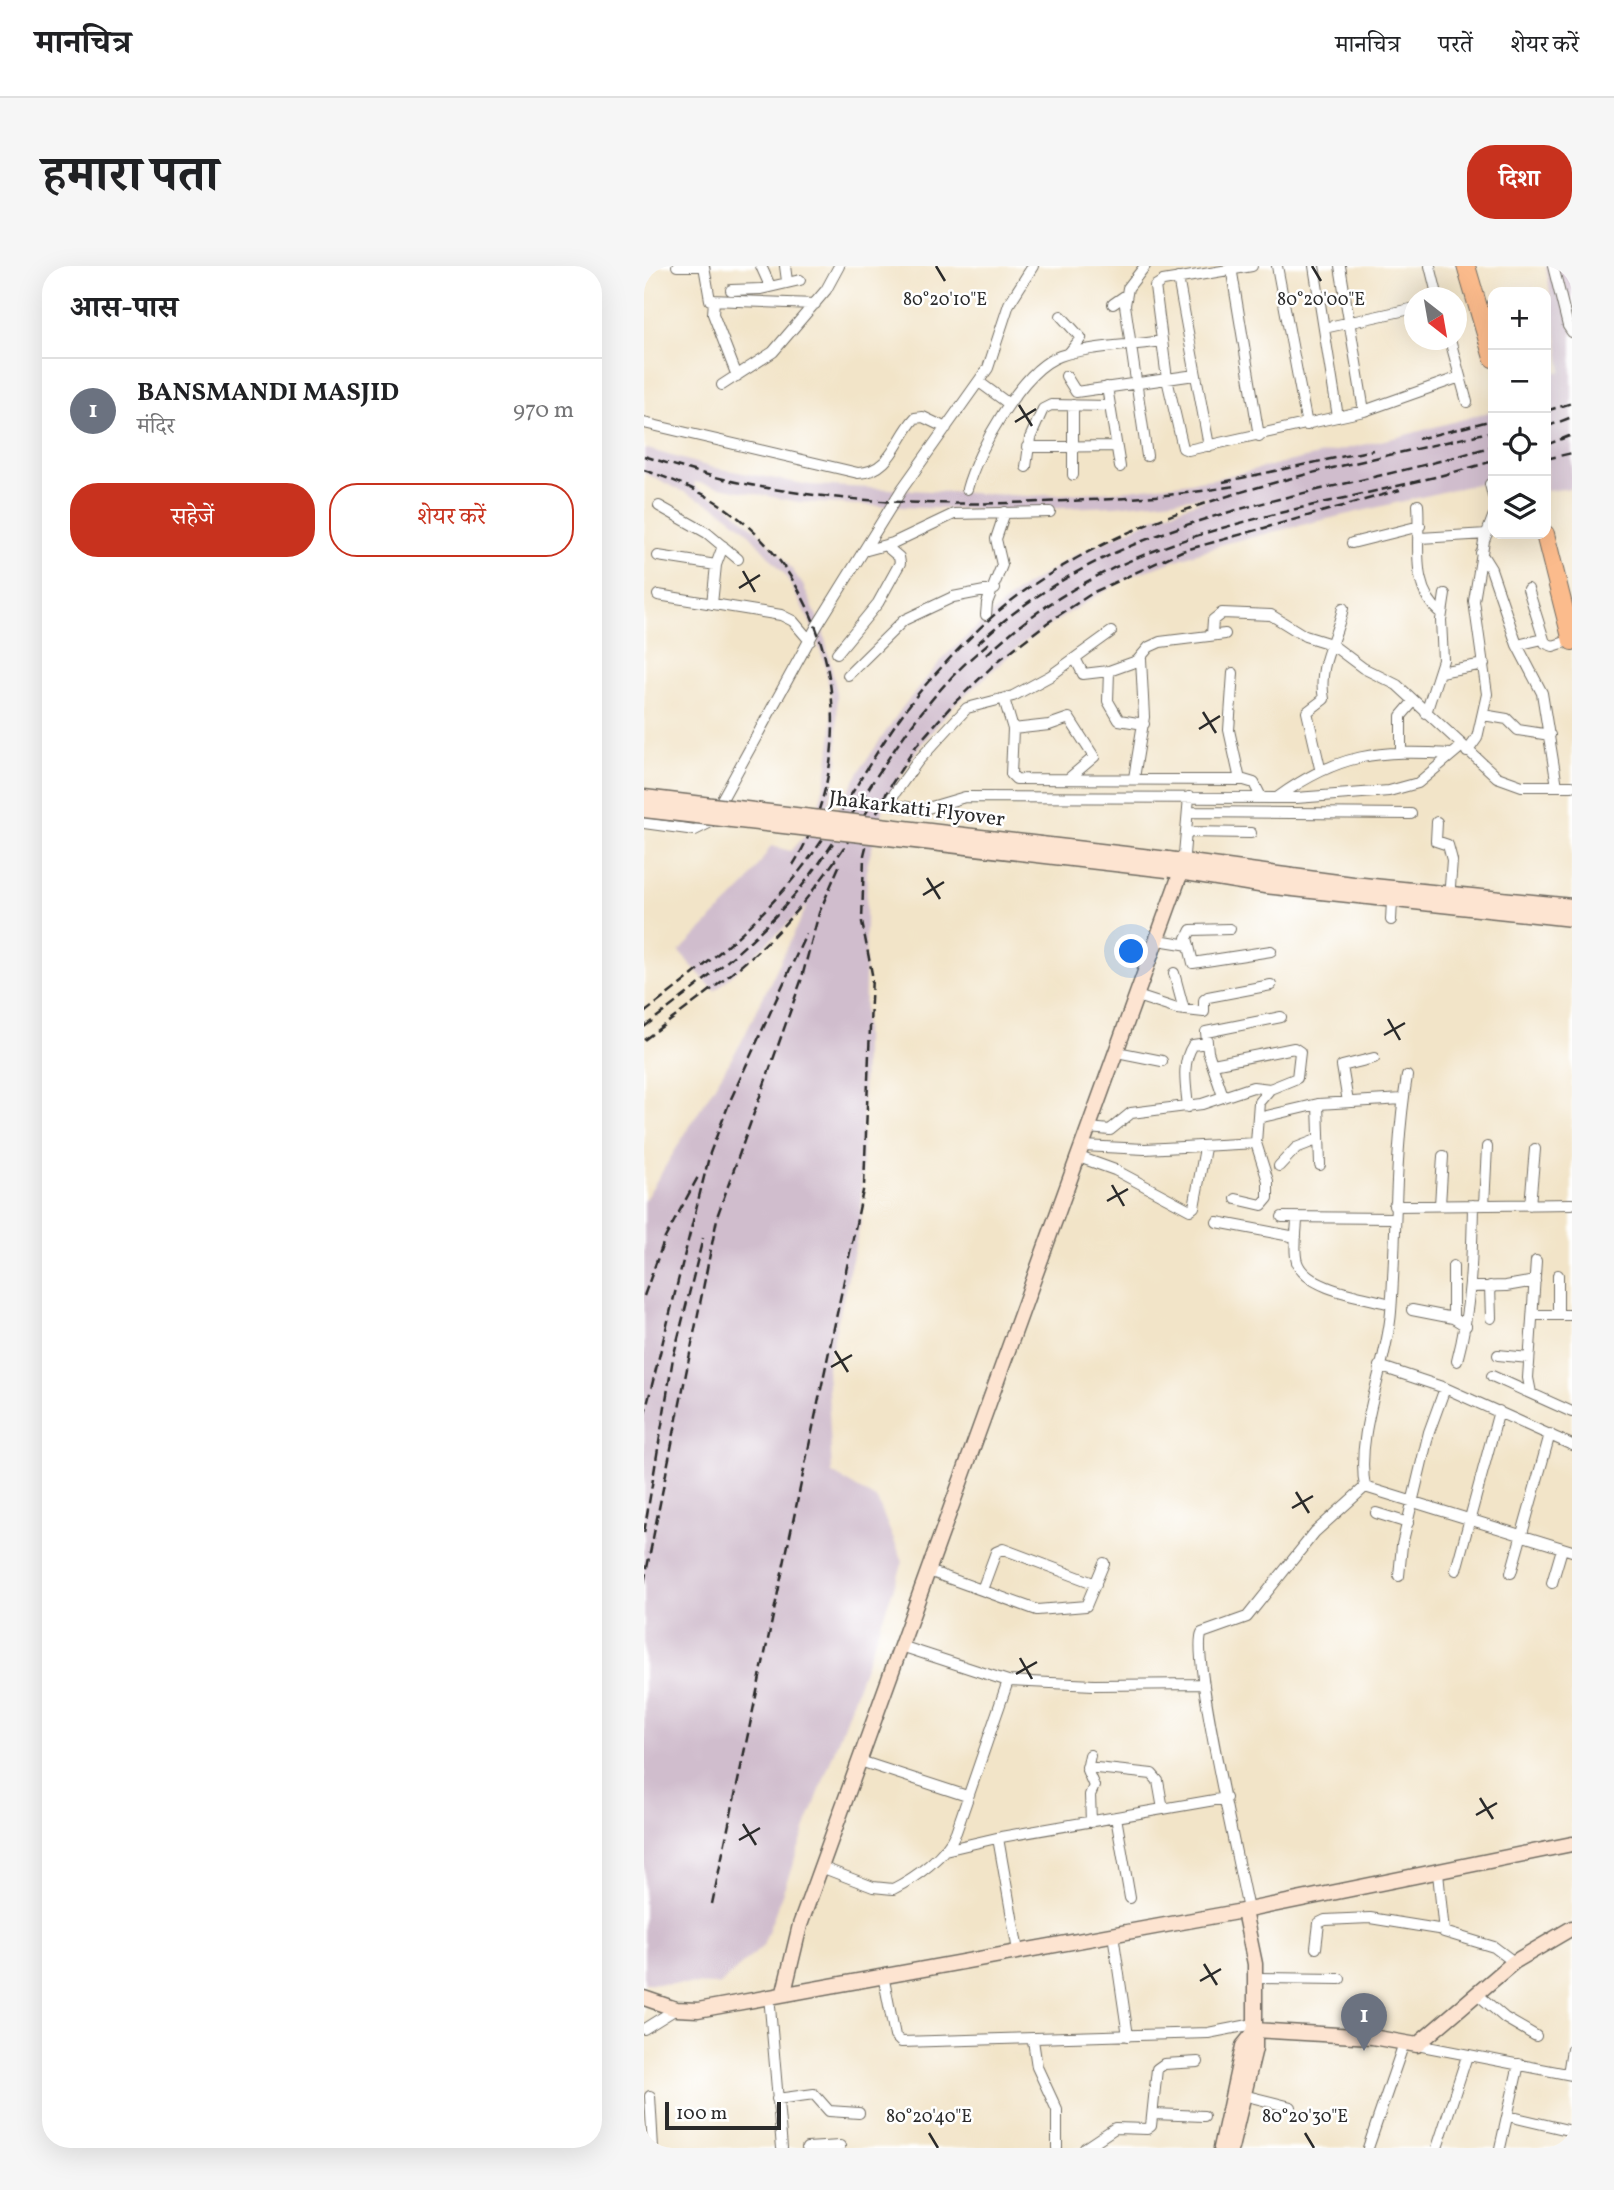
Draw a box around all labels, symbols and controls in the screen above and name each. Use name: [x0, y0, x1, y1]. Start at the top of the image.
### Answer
text: मानचित्र: [35, 22, 131, 68]
text: मानचित्र: [1335, 29, 1400, 63]
text: परतें: [1438, 29, 1473, 63]
text: शेयर करें: [1511, 29, 1579, 63]
text: हमारा पता: [42, 143, 219, 212]
button: दिशा: [1467, 145, 1572, 219]
north arrow: [1404, 287, 1467, 350]
map controls: [1488, 287, 1551, 539]
button: +: [1488, 287, 1551, 350]
text: आस-पास: [70, 288, 178, 330]
text: 80°20'10"E: [903, 288, 987, 313]
text: 80°20'00"E: [1277, 288, 1365, 313]
button: −: [1488, 350, 1551, 413]
text: BANSMANDI MASJID: [137, 375, 399, 411]
text: 1: [88, 395, 98, 427]
text: 970 m: [513, 395, 574, 427]
text: मंदिर: [137, 411, 175, 443]
button: locate: [1488, 413, 1551, 476]
button: layers: [1488, 476, 1551, 539]
button: सहेजें: [70, 483, 315, 557]
button: शेयर करें: [329, 483, 574, 557]
street label: Jhakarkatti Flyover: [827, 784, 1007, 835]
your location: [1114, 934, 1148, 968]
pin: 1: [1341, 1993, 1387, 2051]
scale bar: [665, 2099, 780, 2131]
text: 100 m: [676, 2101, 727, 2127]
text: 80°20'40"E: [886, 2105, 972, 2130]
text: 80°20'30"E: [1262, 2105, 1348, 2130]

